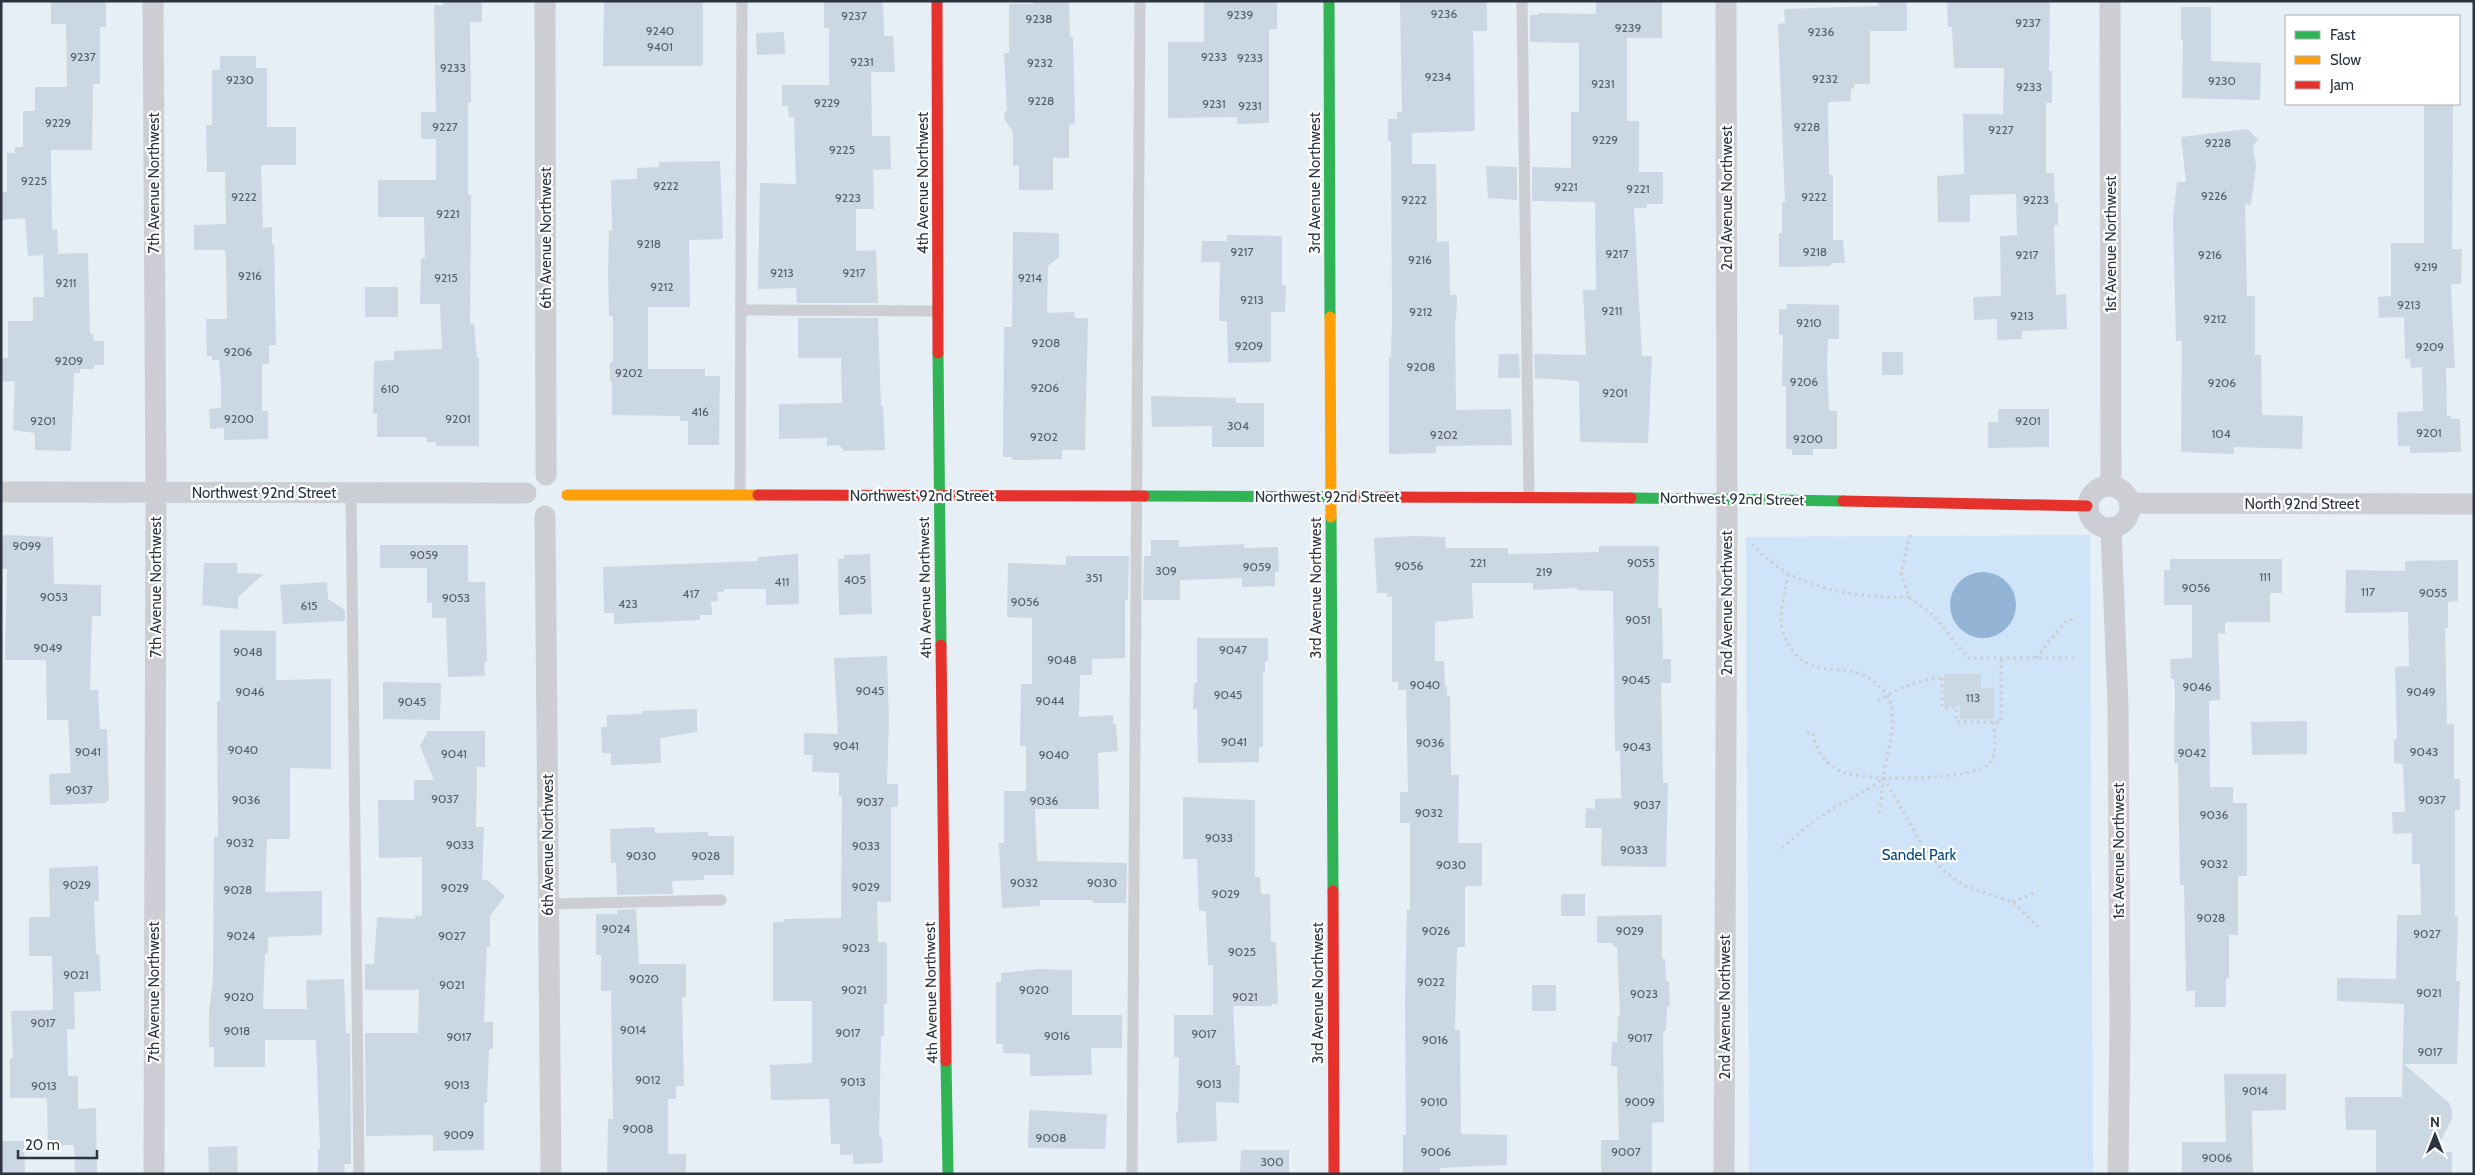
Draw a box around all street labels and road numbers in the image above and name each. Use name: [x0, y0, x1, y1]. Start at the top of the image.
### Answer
street label: 7th Avenue Northwest: [145, 112, 163, 254]
street label: 4th Avenue Northwest: [914, 112, 932, 254]
street label: 3rd Avenue Northwest: [1306, 112, 1324, 254]
street label: 2nd Avenue Northwest: [1718, 125, 1736, 271]
street label: 6th Avenue Northwest: [537, 167, 555, 309]
street label: 1st Avenue Northwest: [2102, 176, 2120, 312]
street label: Northwest 92nd Street: [192, 484, 336, 502]
street label: Northwest 92nd Street: [850, 487, 994, 505]
street label: Northwest 92nd Street: [1255, 488, 1399, 506]
street label: Northwest 92nd Street: [1660, 489, 1804, 509]
street label: North 92nd Street: [2245, 495, 2359, 513]
street label: 7th Avenue Northwest: [147, 516, 165, 658]
street label: 4th Avenue Northwest: [915, 517, 935, 659]
street label: 3rd Avenue Northwest: [1307, 517, 1325, 659]
street label: 2nd Avenue Northwest: [1718, 530, 1736, 676]
street label: 6th Avenue Northwest: [539, 774, 557, 916]
street label: 1st Avenue Northwest: [2110, 783, 2128, 919]
street label: 7th Avenue Northwest: [145, 921, 163, 1063]
street label: 4th Avenue Northwest: [921, 922, 941, 1064]
street label: 3rd Avenue Northwest: [1309, 922, 1327, 1064]
street label: 2nd Avenue Northwest: [1716, 934, 1734, 1080]

